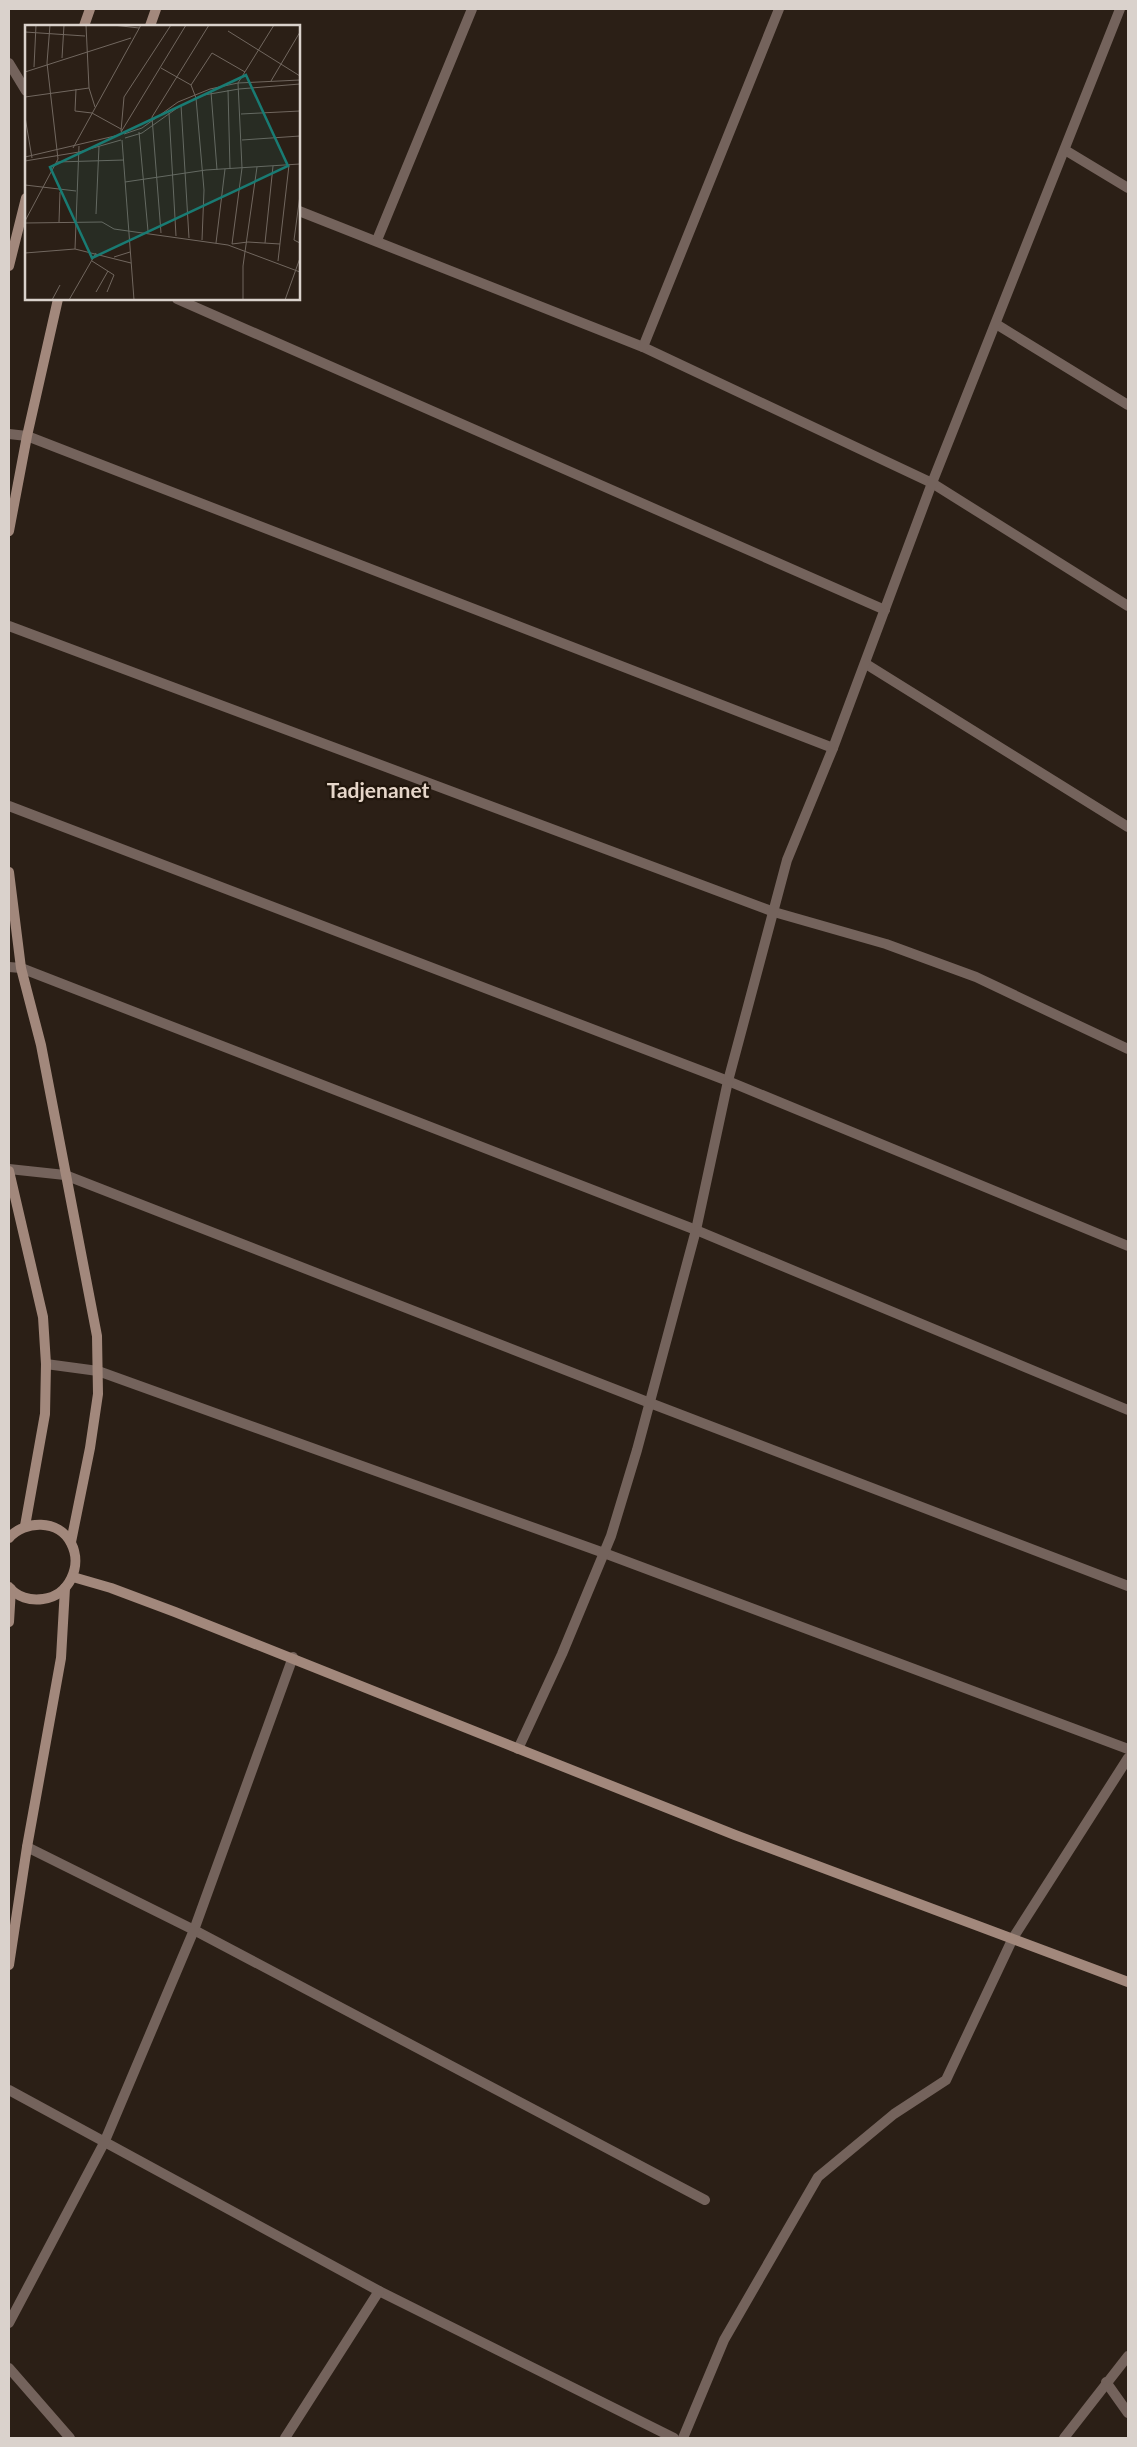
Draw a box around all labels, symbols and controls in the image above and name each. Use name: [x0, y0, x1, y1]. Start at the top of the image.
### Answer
inset map: [25, 25, 300, 300]
district label: Tadjenanet: [327, 777, 430, 802]

